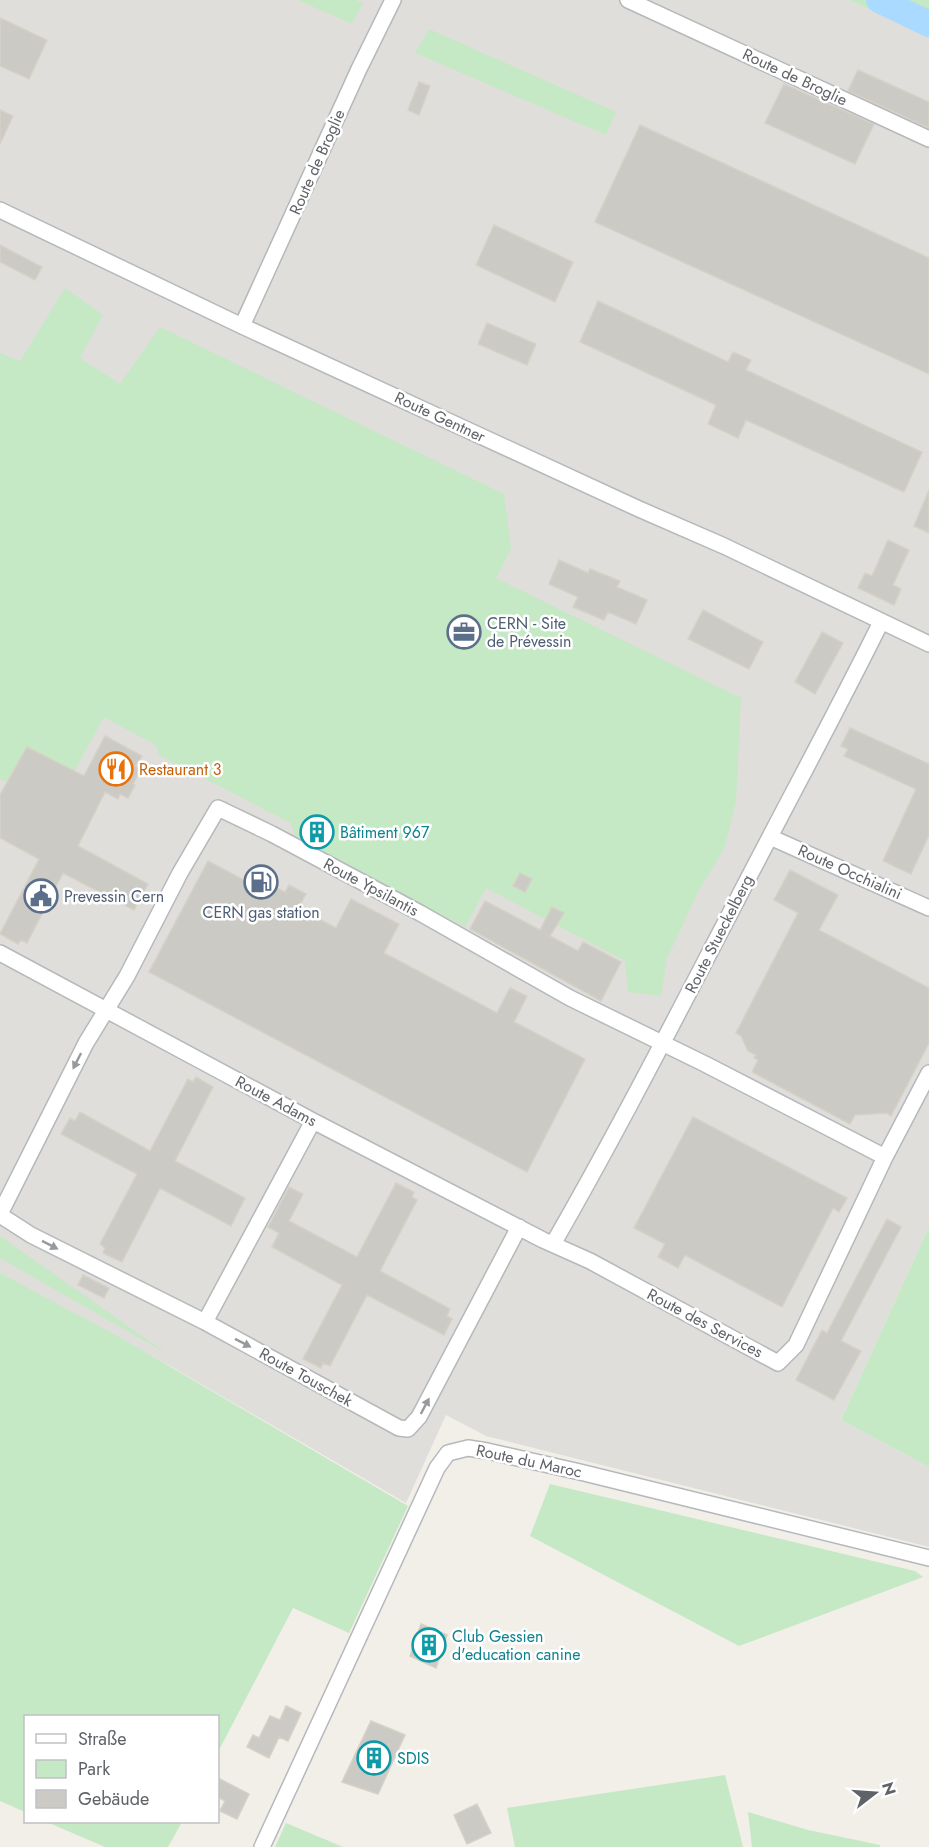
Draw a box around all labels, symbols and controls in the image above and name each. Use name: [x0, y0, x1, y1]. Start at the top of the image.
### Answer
street label: Route de Broglie: [739, 43, 851, 111]
street label: Route de Broglie: [283, 106, 351, 218]
street label: Route Gentner: [391, 386, 490, 448]
place label: CERN - Site de Prévessin: [487, 612, 572, 653]
office icon: CERN - Site de Prévessin: [446, 614, 482, 650]
restaurant icon: Restaurant 3: [98, 751, 134, 787]
place label: Restaurant 3: [139, 758, 222, 781]
building icon: Bâtiment 967: [299, 814, 335, 850]
place label: Bâtiment 967: [340, 821, 430, 844]
street label: Route Occhialini: [794, 839, 906, 905]
street label: Route Ypsilantis: [319, 852, 423, 922]
fuel station icon: CERN gas station: [243, 864, 279, 900]
street label: Route Stueckelberg: [679, 871, 759, 997]
public building icon: Prevessin Cern: [23, 878, 59, 914]
place label: Prevessin Cern: [64, 885, 164, 908]
place label: CERN gas station: [202, 901, 320, 924]
one-way arrow: [72, 1052, 82, 1069]
street label: Route Adams: [231, 1070, 321, 1132]
one-way arrow: [42, 1240, 59, 1250]
street label: Route des Services: [643, 1283, 767, 1363]
one-way arrow: [235, 1338, 252, 1348]
street label: Route Touschek: [255, 1342, 358, 1413]
one-way arrow: [420, 1397, 430, 1414]
street label: Route du Maroc: [474, 1439, 584, 1483]
place label: Club Gessien d'education canine: [452, 1625, 580, 1666]
building icon: Club Gessien d'education canine: [411, 1627, 447, 1663]
legend: [24, 1715, 219, 1823]
text: Straße: [78, 1726, 126, 1752]
building icon: SDIS: [356, 1740, 392, 1776]
place label: SDIS: [397, 1747, 430, 1770]
text: Park: [78, 1756, 110, 1782]
north arrow: [845, 1763, 905, 1823]
text: N: [876, 1779, 902, 1798]
text: Gebäude: [78, 1786, 149, 1812]

